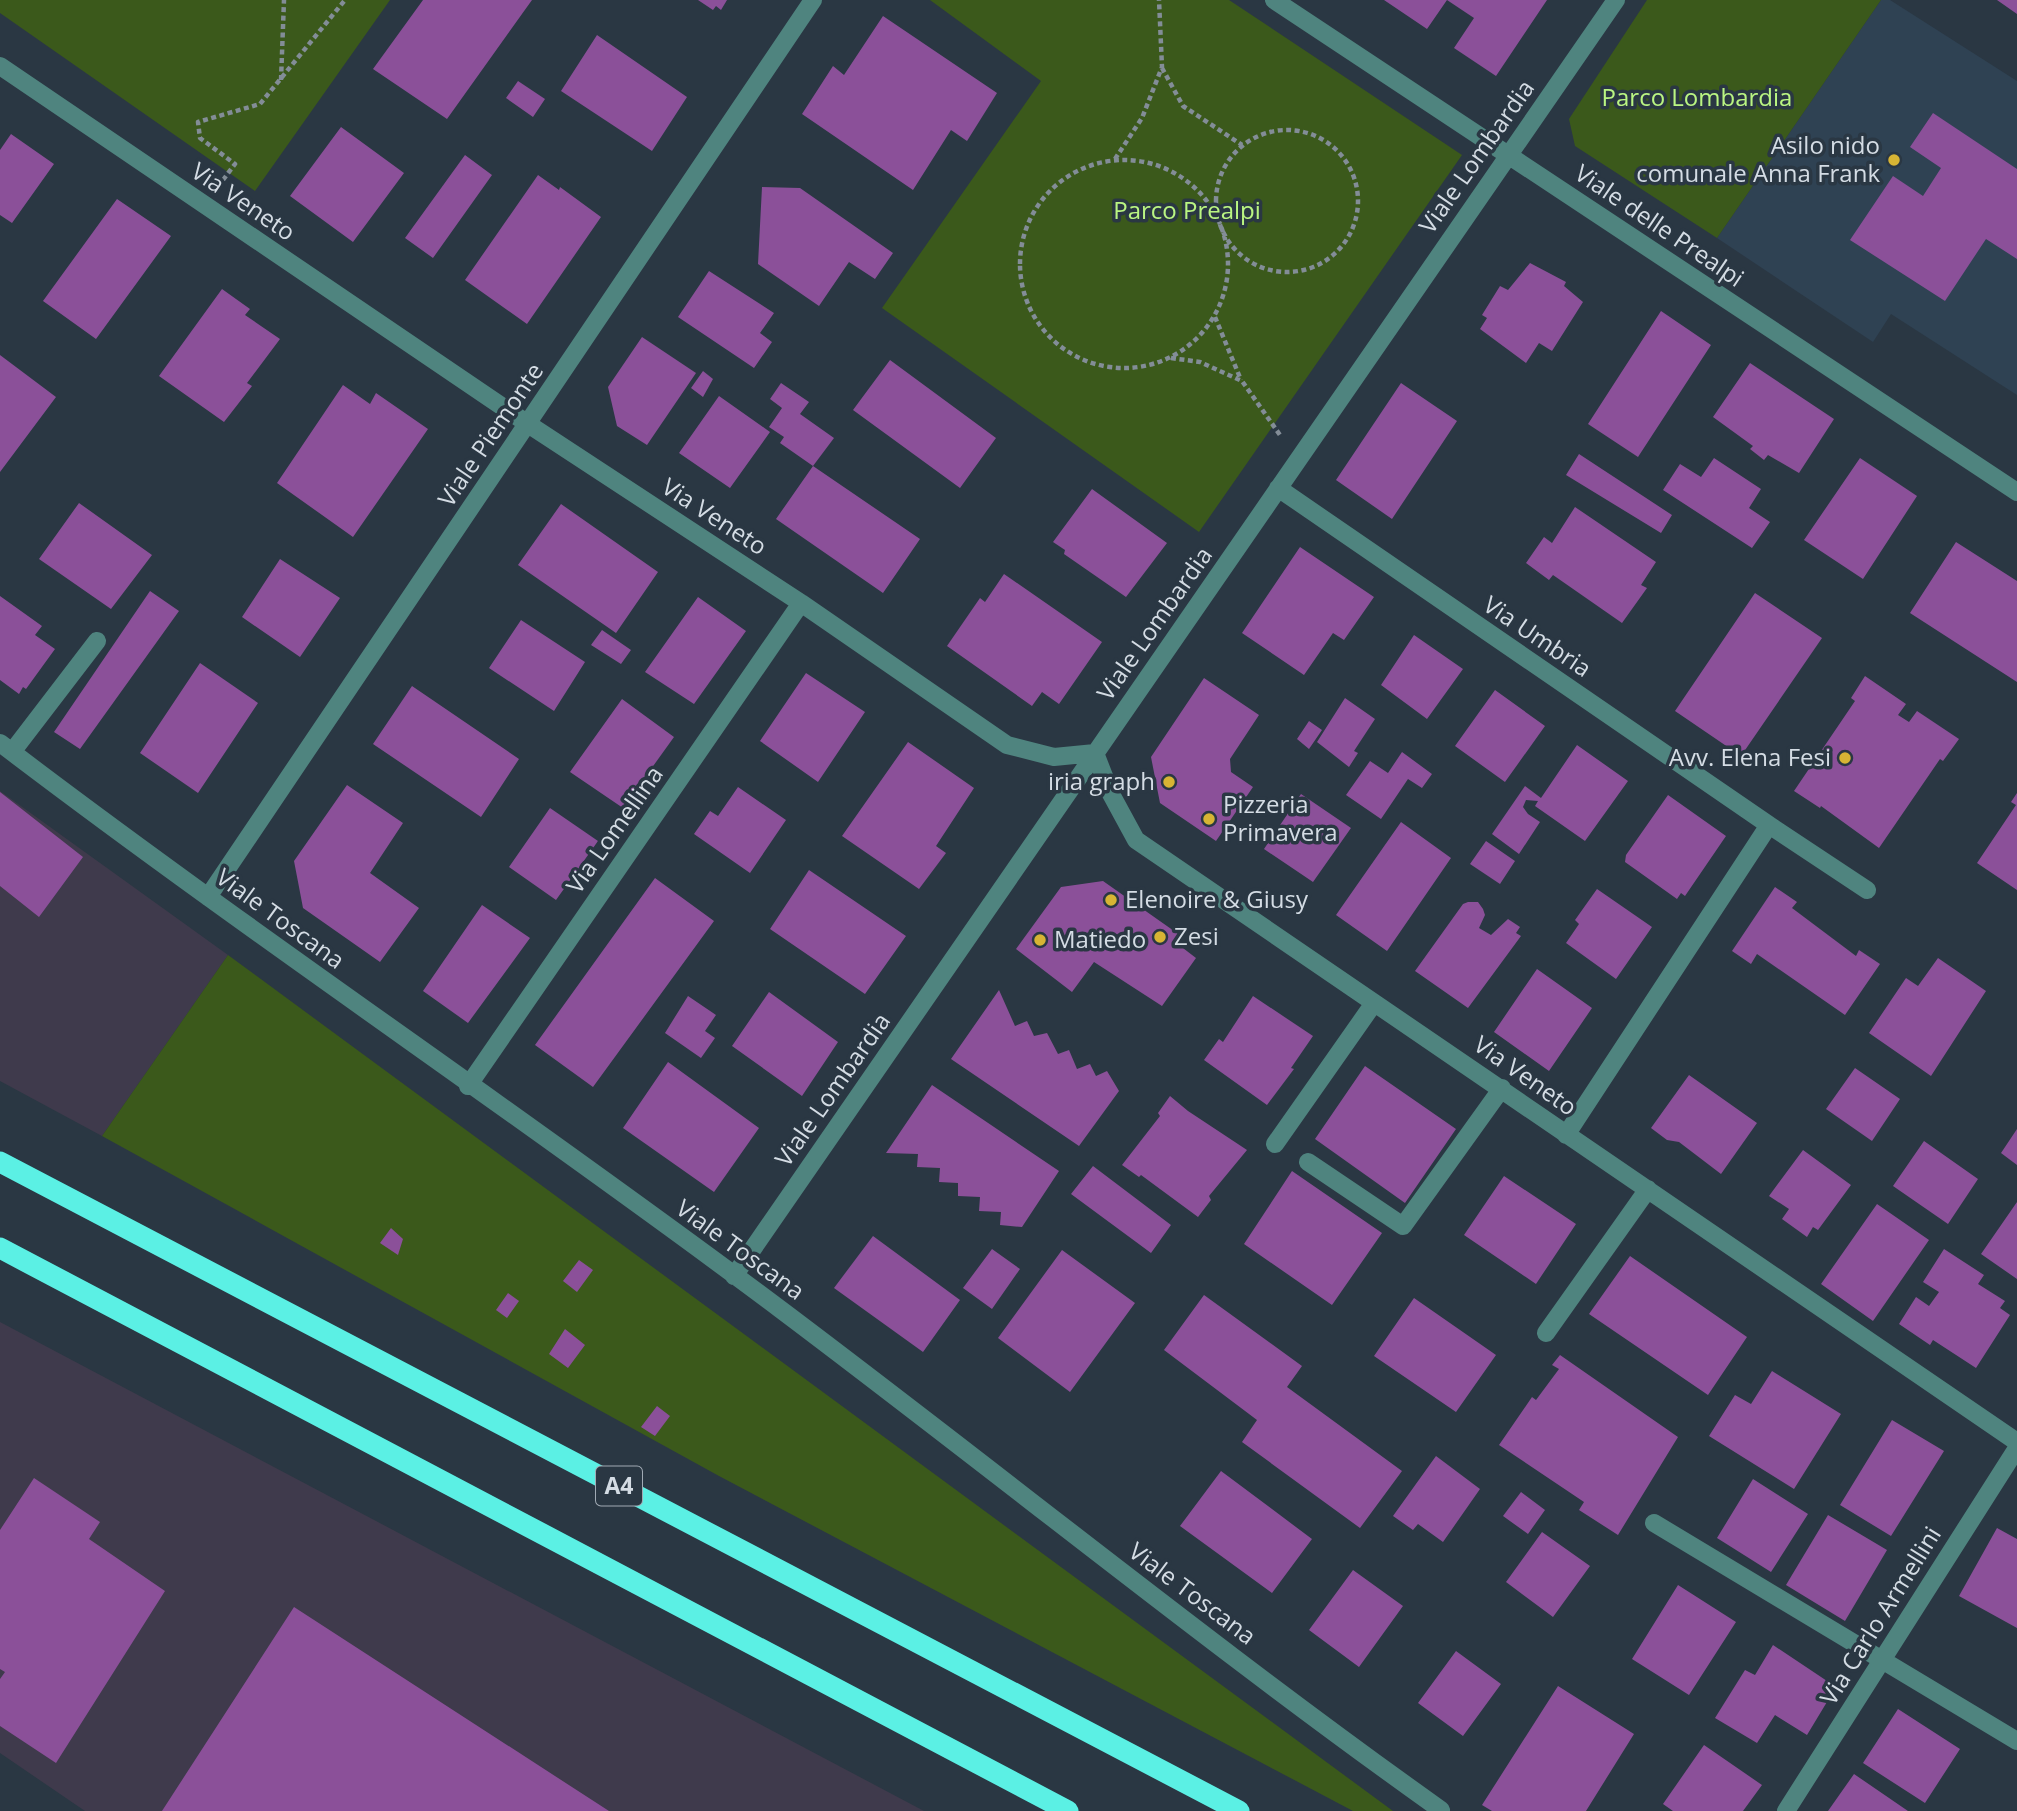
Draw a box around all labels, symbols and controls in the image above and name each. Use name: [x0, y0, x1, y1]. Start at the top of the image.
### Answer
street label: Viale Lombardia: [1410, 73, 1541, 240]
park label: Parco Lombardia: [1602, 80, 1792, 113]
place label: Asilo nido comunale Anna Frank: [1636, 128, 1880, 189]
marker: Asilo nido comunale Anna Frank: [1886, 152, 1902, 168]
street label: Via Veneto: [185, 154, 302, 248]
street label: Viale delle Prealpi: [1569, 156, 1751, 294]
park label: Parco Prealpi: [1113, 193, 1261, 226]
street label: Viale Piemonte: [429, 356, 550, 513]
street label: Via Veneto: [656, 470, 774, 562]
street label: Viale Lombardia: [1088, 540, 1219, 707]
street label: Via Umbria: [1477, 588, 1598, 684]
place label: Avv. Elena Fesi: [1669, 740, 1831, 773]
marker: Avv. Elena Fesi: [1837, 750, 1853, 766]
street label: Via Lomellina: [558, 759, 670, 900]
place label: iria graph: [1048, 764, 1155, 797]
marker: iria graph: [1161, 774, 1177, 790]
place label: Pizzeria Primavera: [1223, 787, 1337, 848]
marker: Pizzeria Primavera: [1201, 811, 1217, 827]
street label: Viale Toscana: [210, 860, 352, 976]
place label: Elenoire & Giusy: [1125, 882, 1309, 915]
marker: Elenoire & Giusy: [1103, 892, 1119, 908]
place label: Zesi: [1174, 919, 1219, 952]
place label: Matiedo: [1054, 922, 1146, 955]
marker: Zesi: [1152, 929, 1168, 945]
marker: Matiedo: [1032, 932, 1048, 948]
street label: Viale Lombardia: [766, 1006, 897, 1173]
street label: Via Veneto: [1468, 1027, 1584, 1122]
street label: Viale Toscana: [670, 1191, 812, 1307]
road number: A4: [596, 1466, 642, 1506]
street label: Via Carlo Armellini: [1812, 1520, 1948, 1711]
street label: Viale Toscana: [1122, 1534, 1263, 1652]

